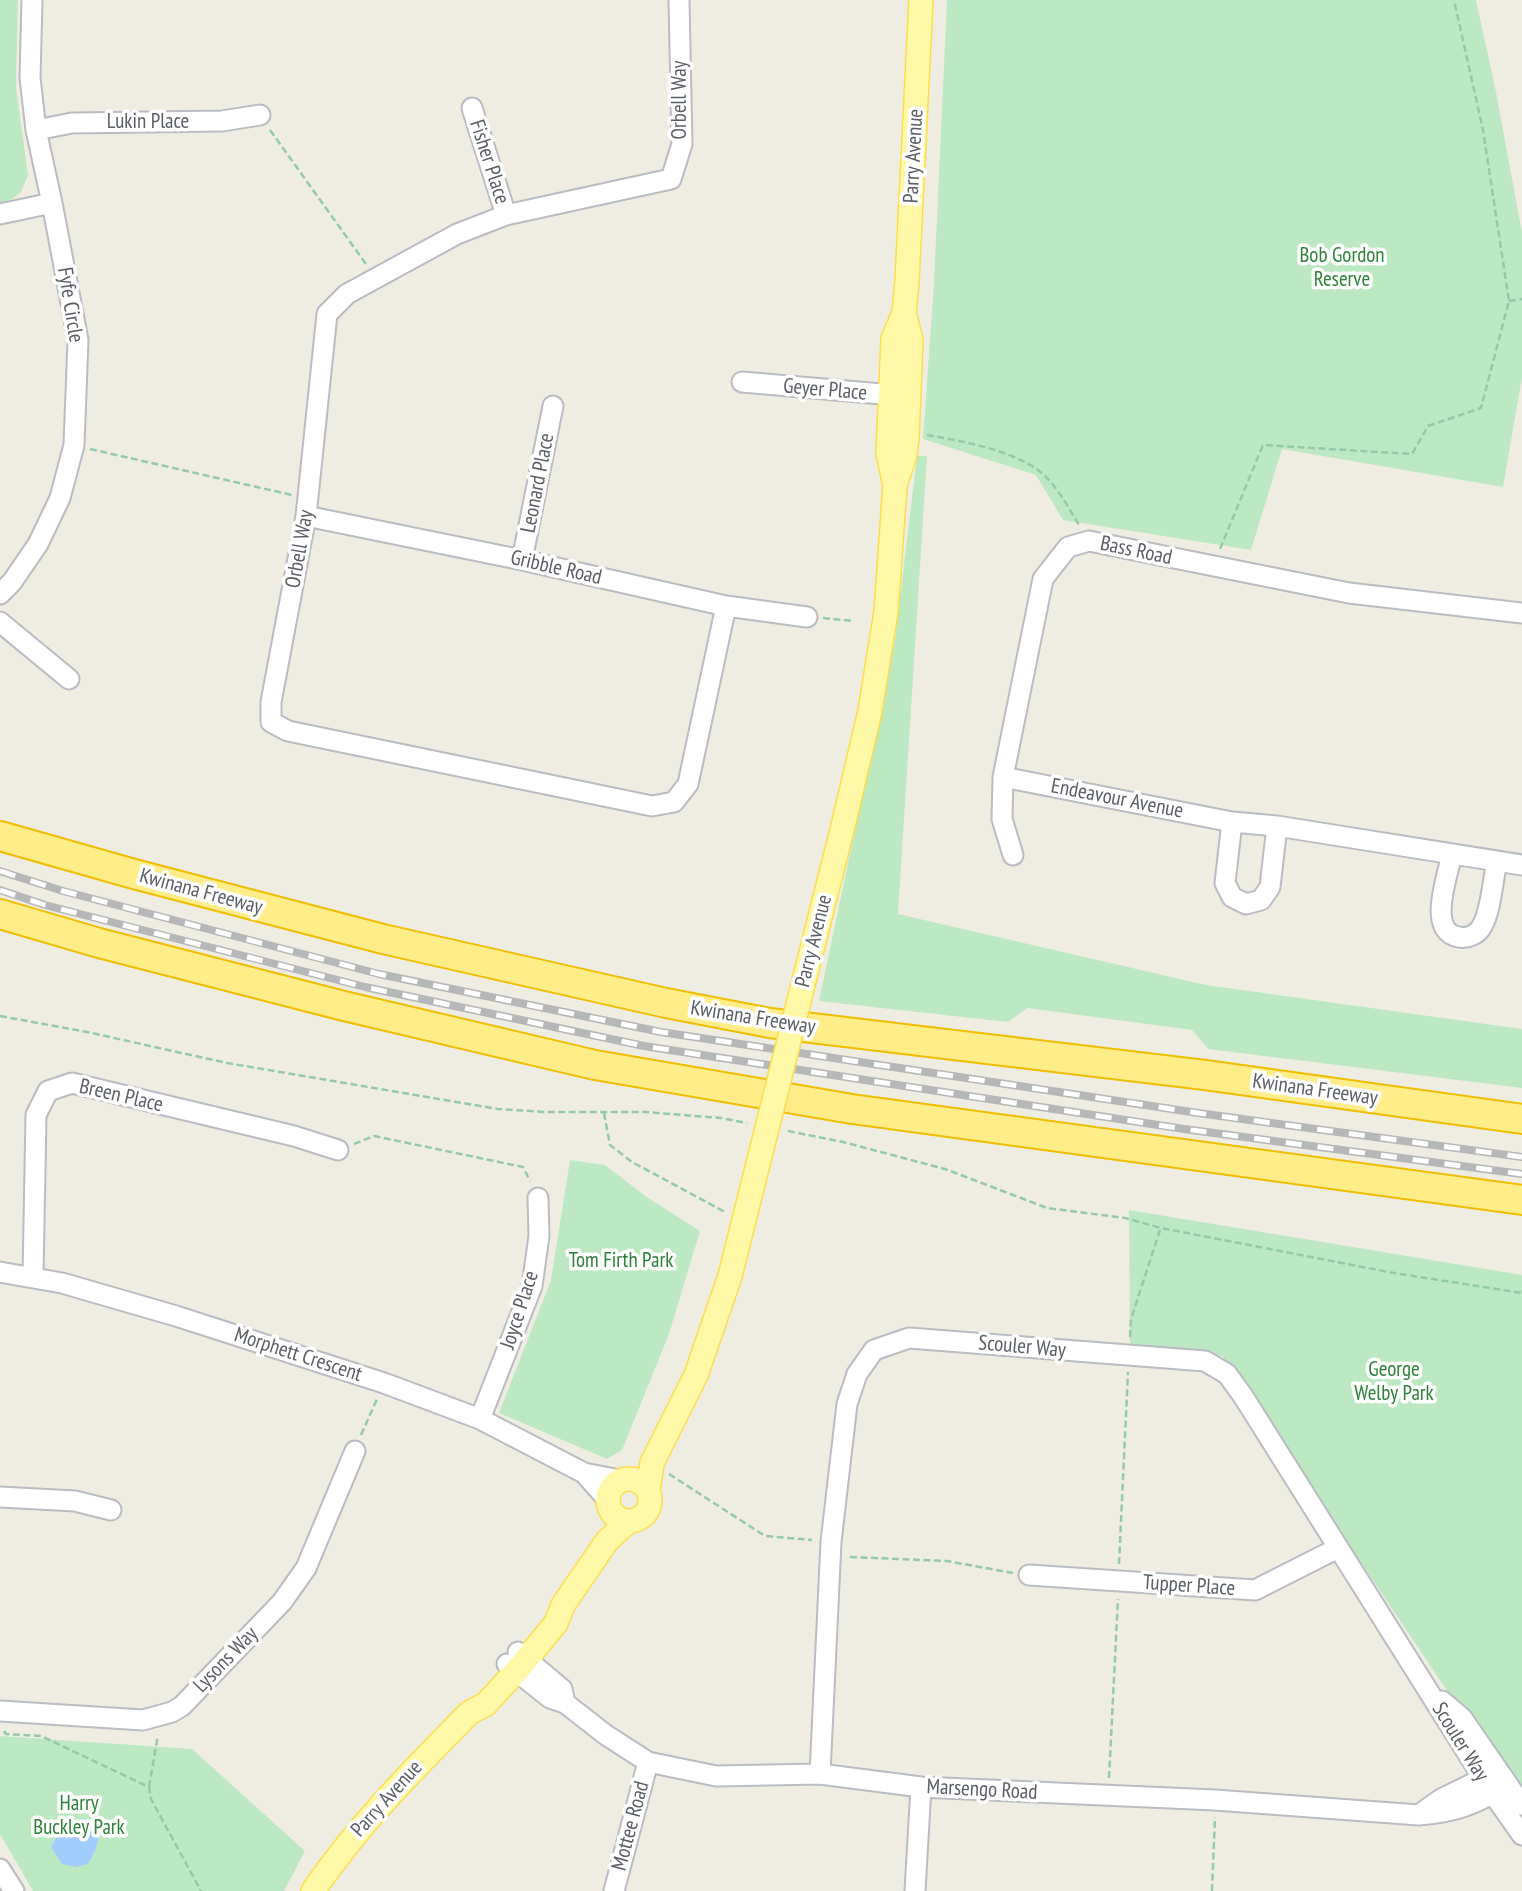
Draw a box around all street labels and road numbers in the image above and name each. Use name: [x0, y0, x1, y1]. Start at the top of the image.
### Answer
street label: Orbell Way: [667, 60, 693, 140]
street label: Parry Avenue: [899, 108, 929, 204]
street label: Lukin Place: [107, 109, 189, 135]
street label: Fisher Place: [464, 117, 514, 207]
street label: Fyfe Circle: [52, 266, 88, 344]
street label: Geyer Place: [782, 374, 868, 406]
street label: Leonard Place: [516, 431, 560, 535]
street label: Orbell Way: [281, 508, 319, 590]
street label: Bass Road: [1098, 531, 1174, 571]
street label: Gribble Road: [508, 545, 604, 591]
street label: Endeavour Avenue: [1049, 774, 1185, 824]
street label: Kwinana Freeway: [137, 863, 265, 921]
street label: Parry Avenue: [790, 892, 838, 990]
street label: Kwinana Freeway: [689, 996, 817, 1040]
street label: Kwinana Freeway: [1251, 1069, 1379, 1111]
street label: Breen Place: [77, 1074, 165, 1118]
street label: Joyce Place: [496, 1268, 544, 1352]
street label: Morphett Crescent: [231, 1322, 365, 1388]
street label: Scouler Way: [977, 1331, 1067, 1363]
street label: Tupper Place: [1142, 1570, 1236, 1602]
street label: Lysons Way: [189, 1622, 263, 1698]
street label: Scouler Way: [1426, 1698, 1494, 1786]
street label: Parry Avenue: [346, 1756, 428, 1842]
street label: Marsengo Road: [926, 1775, 1038, 1805]
street label: Mottee Road: [607, 1779, 655, 1873]

